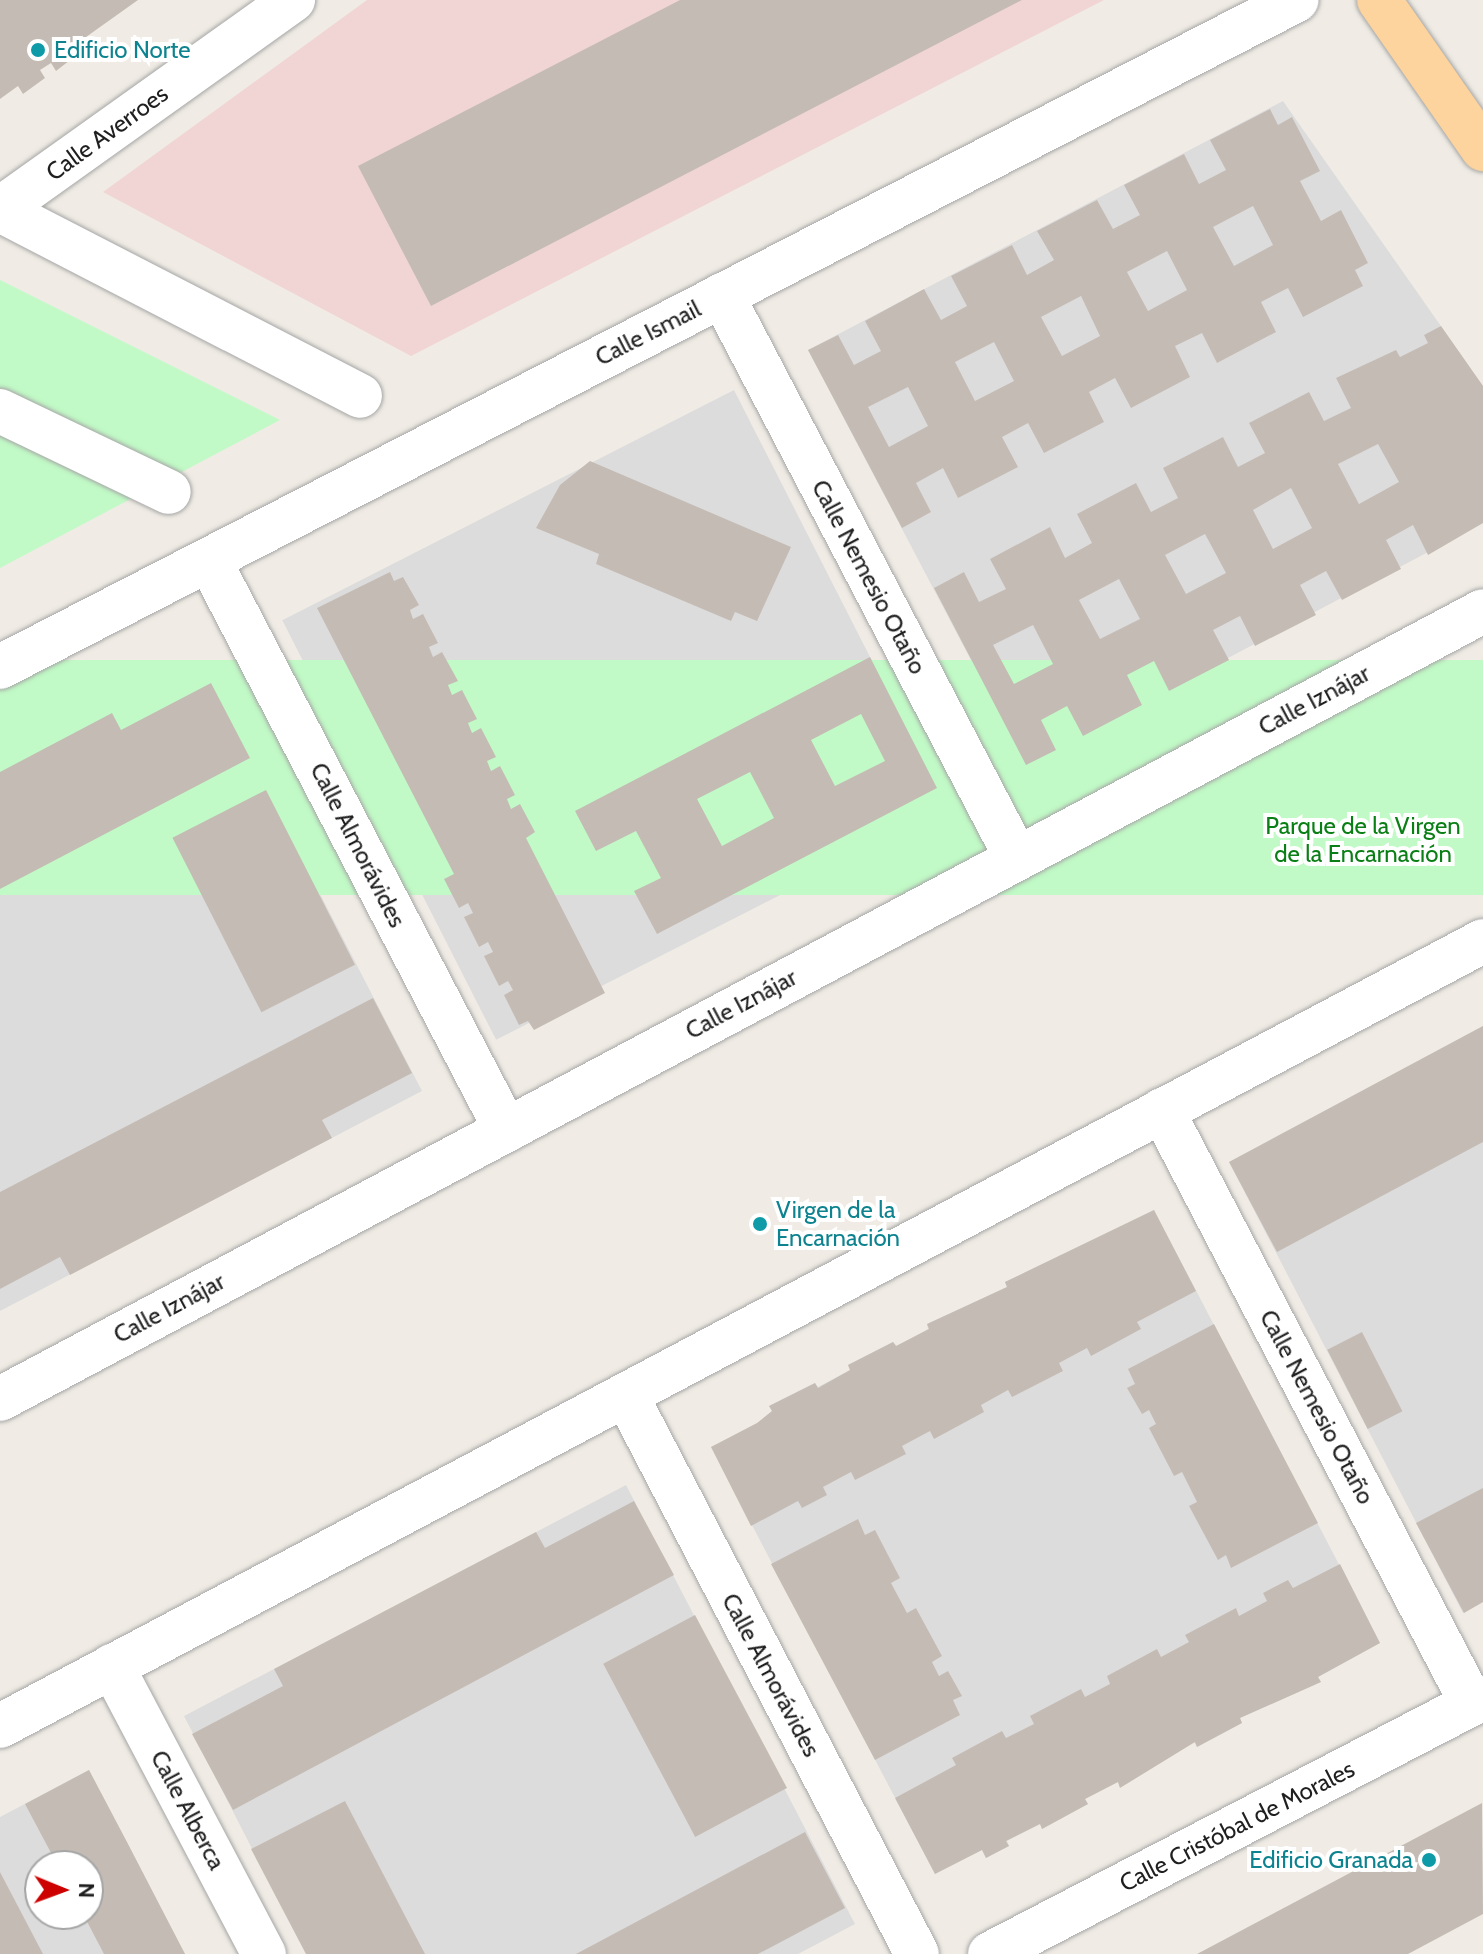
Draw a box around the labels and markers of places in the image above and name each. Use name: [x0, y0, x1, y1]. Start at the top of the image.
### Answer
place label: Edificio Norte: [54, 36, 191, 64]
marker: Edificio Norte: [29, 41, 47, 59]
place label: Virgen de la Encarnación: [776, 1196, 900, 1252]
marker: Virgen de la Encarnación: [751, 1215, 769, 1233]
place label: Edificio Granada: [1249, 1846, 1413, 1874]
marker: Edificio Granada: [1420, 1851, 1438, 1869]

